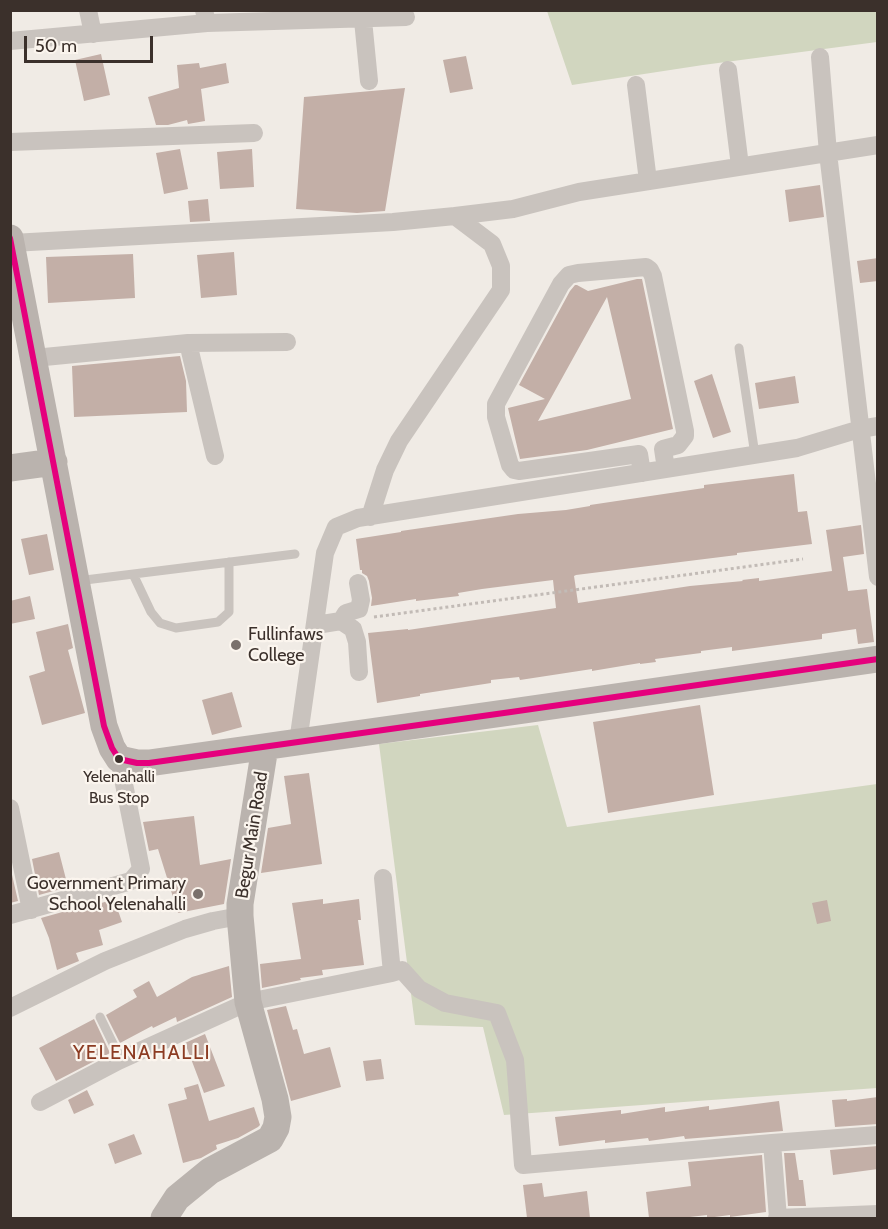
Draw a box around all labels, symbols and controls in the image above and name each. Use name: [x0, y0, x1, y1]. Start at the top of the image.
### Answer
scale bar: [27, 24, 156, 62]
text: 50 m: [35, 35, 77, 57]
place label: Fullinfaws College: [248, 624, 323, 666]
marker: Fullinfaws College: [229, 638, 243, 652]
marker: Yelenahalli Bus Stop: [113, 753, 125, 765]
place label: Yelenahalli Bus Stop: [83, 767, 155, 805]
street label: Begur Main Road: [231, 770, 273, 900]
place label: Government Primary School Yelenahalli: [27, 873, 186, 916]
marker: Government Primary School Yelenahalli: [191, 887, 205, 901]
district label: YELENAHALLI: [73, 1041, 211, 1065]

